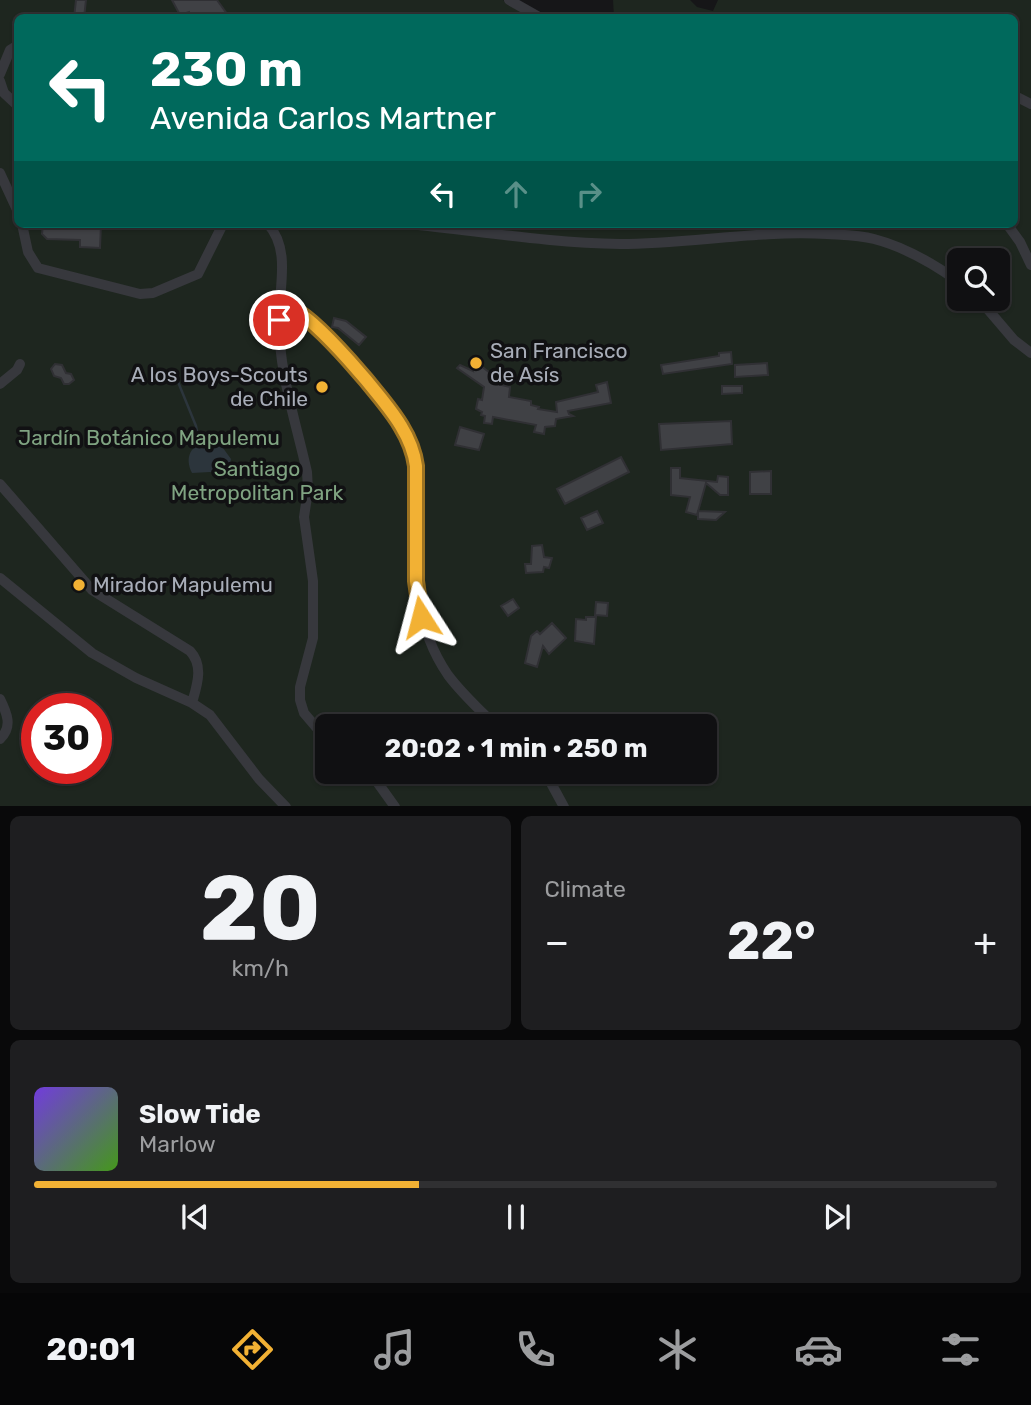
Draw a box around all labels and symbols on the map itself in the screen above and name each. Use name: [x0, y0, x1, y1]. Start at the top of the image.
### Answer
pin: [249, 290, 309, 350]
place label: San Francisco de Asís: [490, 338, 628, 387]
marker: San Francisco de Asís: [468, 355, 484, 371]
place label: A los Boys-Scouts de Chile: [131, 362, 308, 411]
marker: A los Boys-Scouts de Chile: [314, 379, 330, 395]
park label: Jardín Botánico Mapulemu: [18, 425, 280, 450]
park label: Santiago Metropolitan Park: [171, 456, 343, 505]
place label: Mirador Mapulemu: [93, 572, 273, 597]
marker: Mirador Mapulemu: [71, 577, 87, 593]
position arrow: [384, 580, 458, 654]
speed limit sign: 30: [21, 693, 112, 784]

